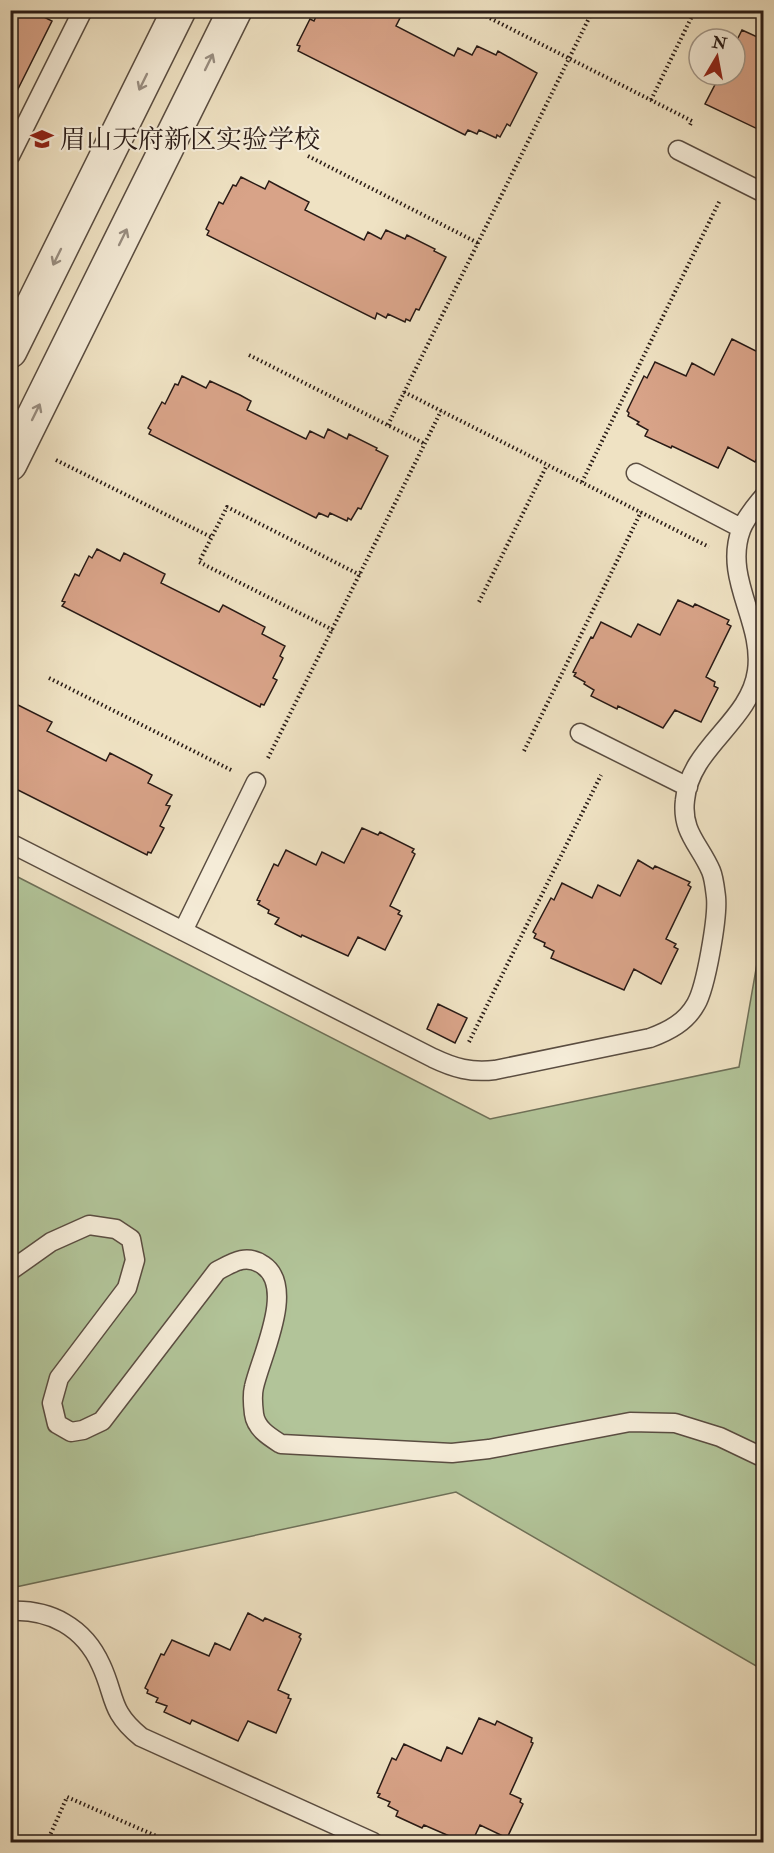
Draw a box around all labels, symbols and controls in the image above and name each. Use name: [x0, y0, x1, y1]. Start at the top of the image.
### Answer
north arrow: [687, 27, 747, 87]
text: N: [710, 32, 729, 54]
one-way arrow: [204, 53, 216, 71]
one-way arrow: [137, 72, 149, 90]
place label: 眉山天府新区实验学校: [60, 124, 320, 156]
school or university icon: 眉山天府新区实验学校: [29, 126, 55, 152]
one-way arrow: [117, 228, 129, 246]
one-way arrow: [51, 247, 62, 265]
one-way arrow: [31, 403, 43, 421]

